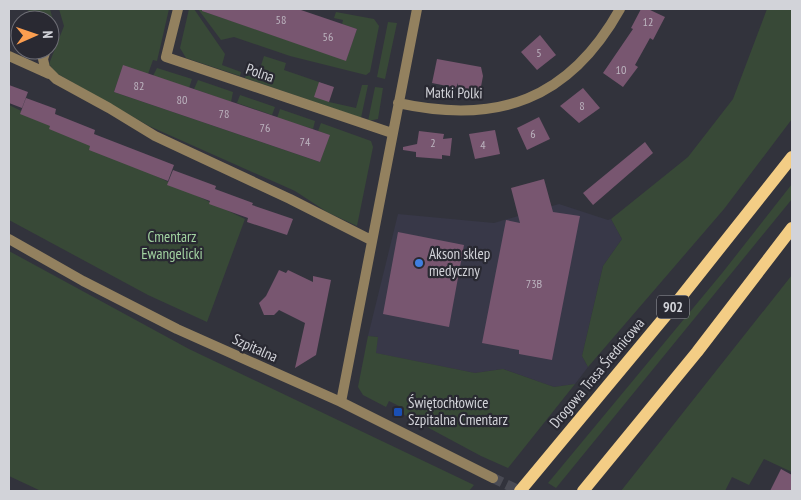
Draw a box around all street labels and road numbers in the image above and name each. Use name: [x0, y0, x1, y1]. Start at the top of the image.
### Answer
street label: Polna: [243, 59, 277, 86]
street label: Matki Polki: [425, 83, 483, 102]
road number: 902: [657, 296, 689, 318]
street label: Drogowa Trasa Średnicowa: [545, 314, 648, 432]
street label: Szpitalna: [229, 329, 281, 366]

